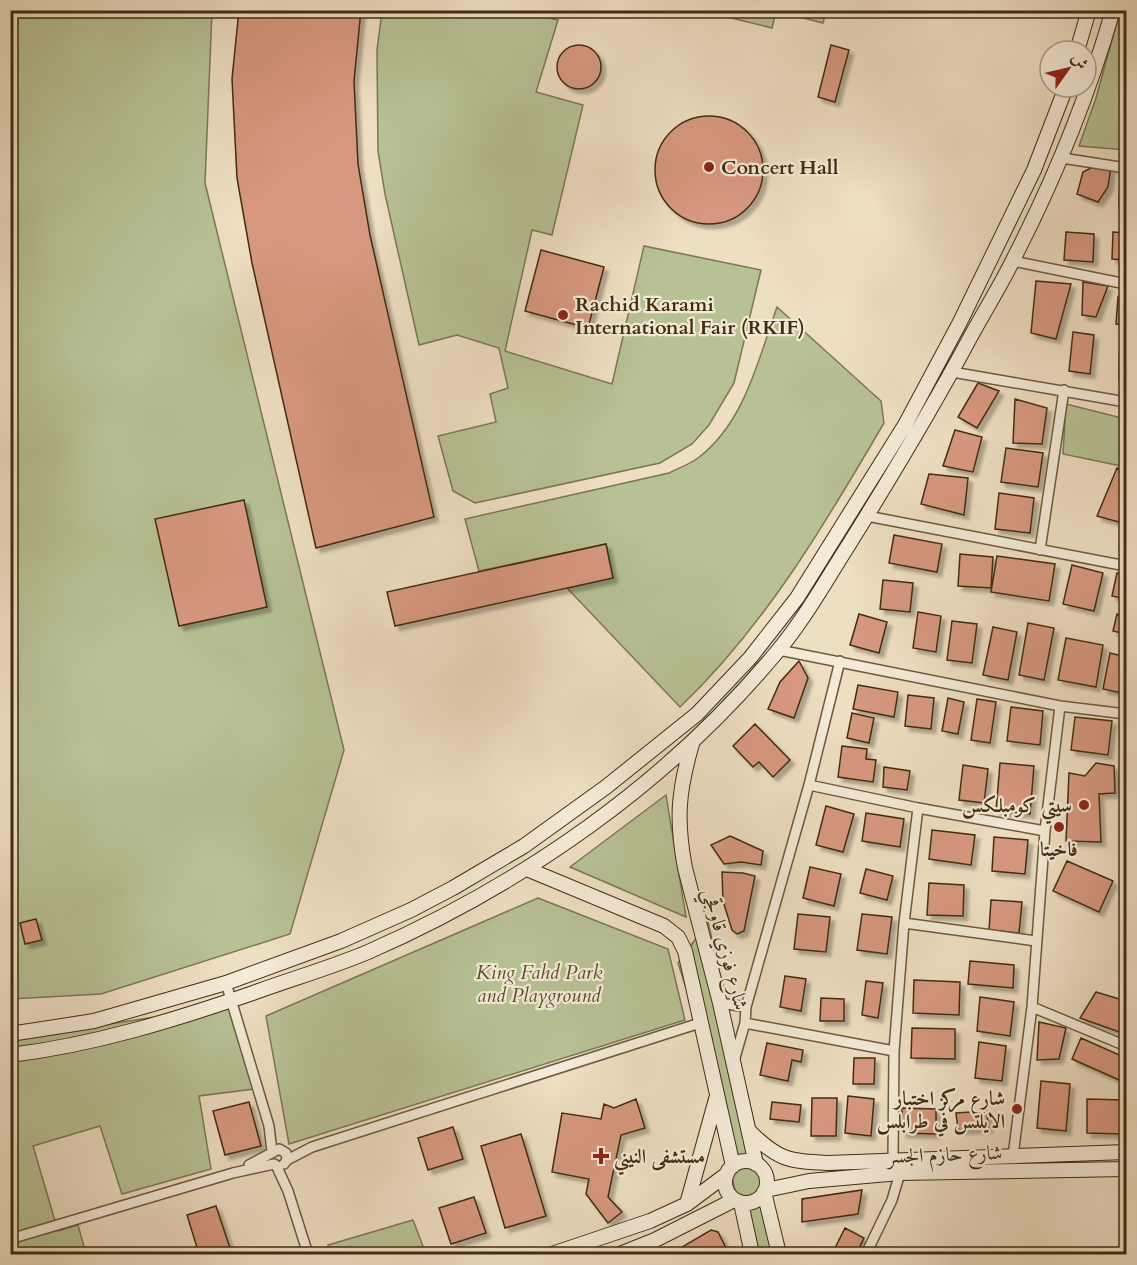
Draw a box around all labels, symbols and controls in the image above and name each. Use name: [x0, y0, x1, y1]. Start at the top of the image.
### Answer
north arrow: [1038, 39, 1098, 99]
text: ش: [1066, 48, 1093, 74]
place label: Concert Hall: [721, 154, 839, 181]
marker: Concert Hall: [702, 160, 716, 174]
place label: Rachid Karami International Fair (RKIF): [575, 291, 805, 341]
marker: Rachid Karami International Fair (RKIF): [556, 308, 570, 322]
place label: سيتي كومبلكس: [962, 792, 1072, 825]
marker: سيتي كومبلكس: [1077, 798, 1091, 812]
marker: فاخيتا: [1052, 820, 1066, 834]
place label: فاخيتا: [1040, 836, 1078, 863]
street label: شارع فوزي قاوقجي: [691, 885, 755, 1014]
park label: King Fahd Park and Playground: [476, 959, 602, 1009]
place label: شارع مركز اختبار الايلتس في طرابلس: [877, 1085, 1005, 1137]
marker: شارع مركز اختبار الايلتس في طرابلس: [1010, 1102, 1024, 1116]
street label: شارع حازم الجسر: [885, 1139, 1003, 1174]
place label: مستشفى النيني: [614, 1143, 705, 1176]
marker: مستشفى النيني: [592, 1147, 610, 1165]

